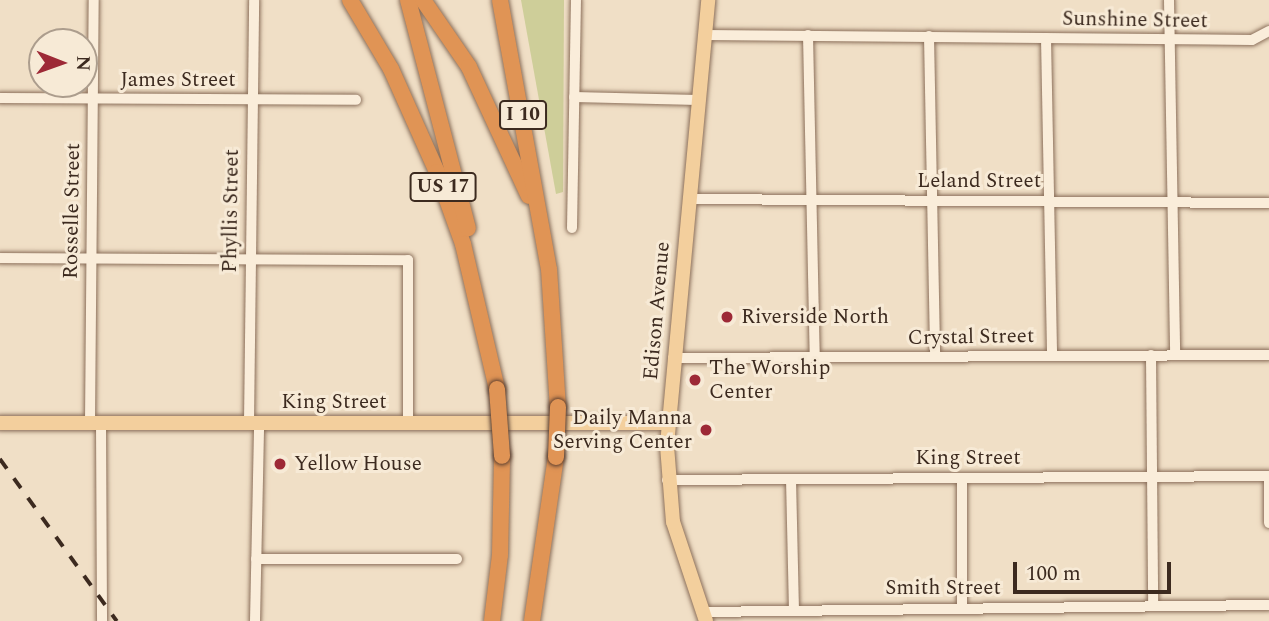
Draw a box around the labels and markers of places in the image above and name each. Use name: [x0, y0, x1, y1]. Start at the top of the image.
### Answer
place label: Riverside North: [741, 304, 889, 330]
marker: Riverside North: [719, 309, 735, 325]
place label: The Worship Center: [709, 355, 830, 405]
marker: The Worship Center: [687, 372, 703, 388]
place label: Daily Manna Serving Center: [553, 405, 692, 455]
marker: Daily Manna Serving Center: [698, 422, 714, 438]
place label: Yellow House: [294, 451, 422, 477]
marker: Yellow House: [272, 456, 288, 472]

